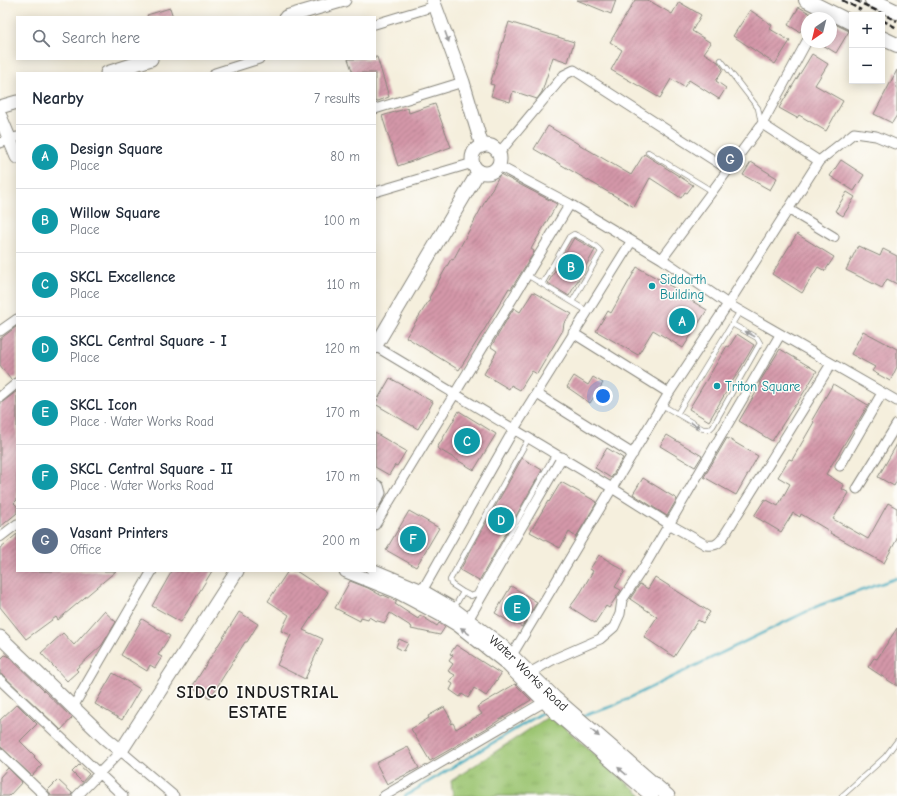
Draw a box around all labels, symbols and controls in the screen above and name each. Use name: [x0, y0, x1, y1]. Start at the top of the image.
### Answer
north arrow: [801, 12, 837, 48]
map controls: [849, 12, 885, 84]
button: +: [849, 12, 885, 48]
search box: [16, 16, 376, 60]
icon: search: [30, 27, 52, 49]
text: Search here: [62, 29, 140, 47]
one-way arrow: [444, 31, 450, 43]
button: −: [849, 48, 885, 84]
text: Nearby: [32, 89, 83, 108]
text: 7 results: [314, 91, 360, 106]
text: Design Square: [70, 140, 163, 158]
pin: G: [717, 144, 743, 174]
text: A: [41, 149, 49, 164]
text: 80 m: [330, 149, 360, 164]
text: Place: [70, 158, 100, 173]
text: Willow Square: [70, 204, 160, 222]
text: B: [41, 213, 49, 228]
text: 100 m: [324, 213, 360, 228]
text: Place: [70, 222, 100, 237]
pin: B: [558, 252, 584, 282]
text: SKCL Excellence: [70, 268, 175, 286]
place label: Siddarth Building: [660, 272, 706, 302]
text: C: [41, 277, 49, 292]
text: 110 m: [327, 277, 360, 292]
marker: Siddarth Building: [647, 281, 657, 291]
text: Place: [70, 286, 100, 301]
pin: A: [669, 306, 695, 336]
one-way arrow: [744, 330, 756, 337]
text: SKCL Central Square - I: [70, 332, 227, 350]
text: D: [41, 341, 49, 356]
text: 120 m: [325, 341, 360, 356]
text: Place: [70, 350, 100, 365]
place label: Triton Square: [725, 379, 801, 394]
marker: Triton Square: [712, 381, 722, 391]
your location: [593, 386, 613, 406]
text: SKCL Icon: [70, 396, 137, 414]
text: E: [41, 405, 49, 420]
text: 170 m: [326, 405, 360, 420]
text: Place · Water Works Road: [70, 414, 214, 429]
one-way arrow: [690, 421, 700, 429]
pin: C: [454, 426, 480, 456]
text: SKCL Central Square - II: [70, 460, 233, 478]
text: F: [41, 469, 49, 484]
text: 170 m: [326, 469, 360, 484]
text: Place · Water Works Road: [70, 478, 214, 493]
pin: D: [488, 505, 514, 535]
text: Vasant Printers: [70, 524, 168, 542]
pin: F: [400, 524, 426, 554]
text: G: [40, 533, 50, 548]
text: 200 m: [322, 533, 360, 548]
text: Office: [70, 542, 101, 557]
pin: E: [504, 593, 530, 623]
one-way arrow: [460, 627, 471, 635]
street label: Water Works Road: [486, 632, 571, 714]
district label: SIDCO INDUSTRIAL ESTATE: [177, 683, 339, 722]
one-way arrow: [589, 728, 600, 737]
one-way arrow: [617, 766, 628, 775]

